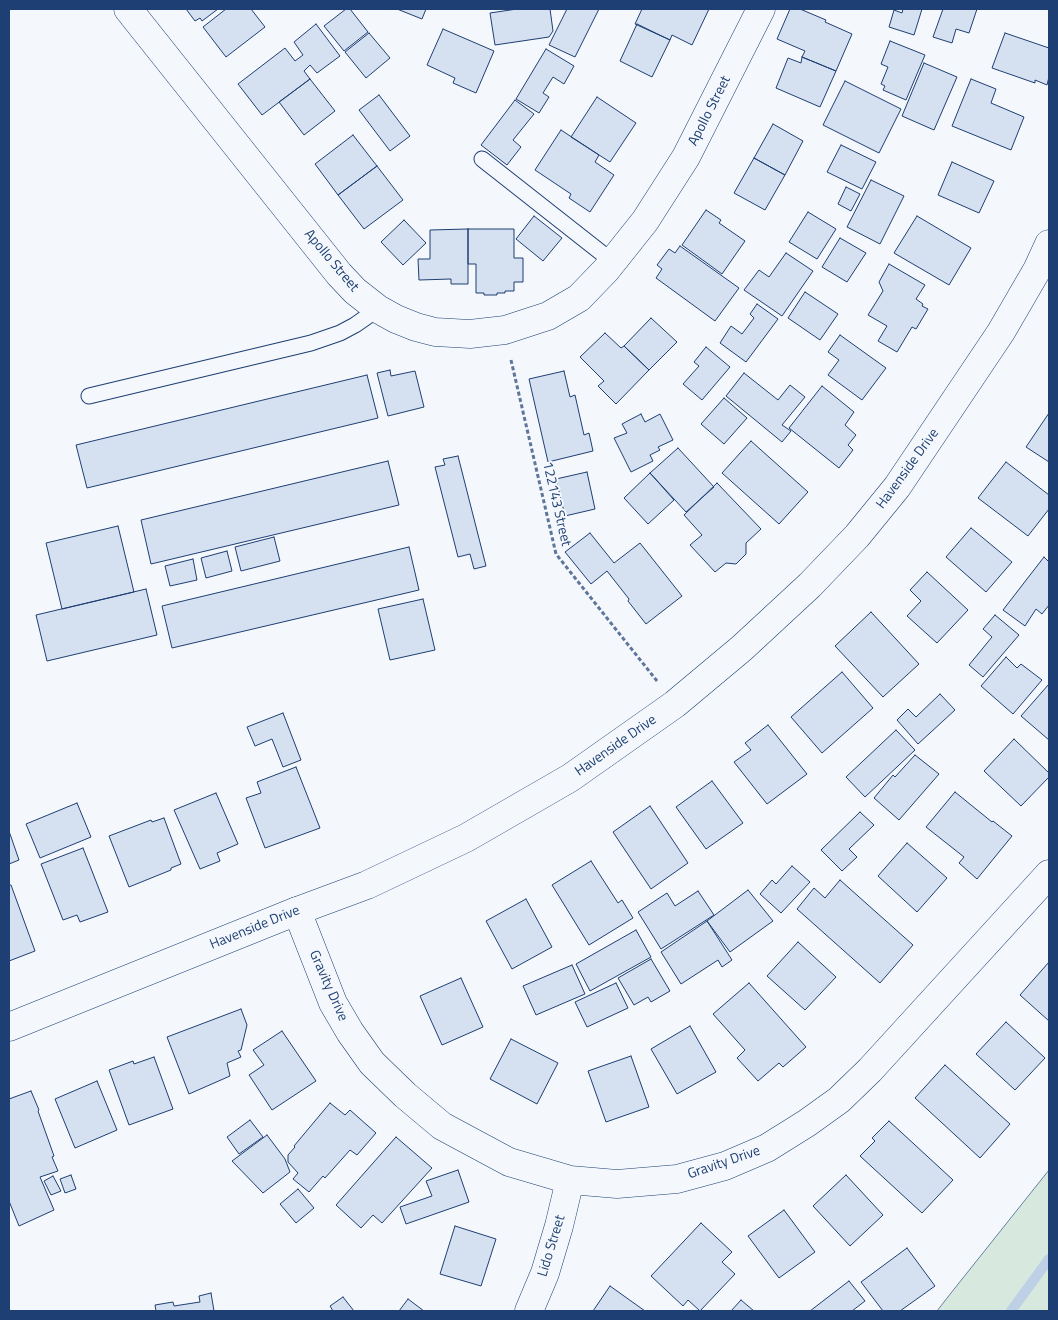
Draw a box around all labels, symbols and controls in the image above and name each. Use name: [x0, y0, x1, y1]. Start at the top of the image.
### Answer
street label: Apollo Street: [685, 73, 735, 149]
street label: Apollo Street: [300, 226, 362, 296]
street label: Havenside Drive: [873, 425, 943, 513]
street label: 122143 Street: [538, 460, 574, 548]
street label: Havenside Drive: [572, 712, 660, 780]
street label: Havenside Drive: [208, 902, 302, 954]
street label: Gravity Drive: [305, 948, 351, 1024]
street label: Gravity Drive: [686, 1143, 762, 1183]
street label: Lido Street: [535, 1213, 569, 1279]

